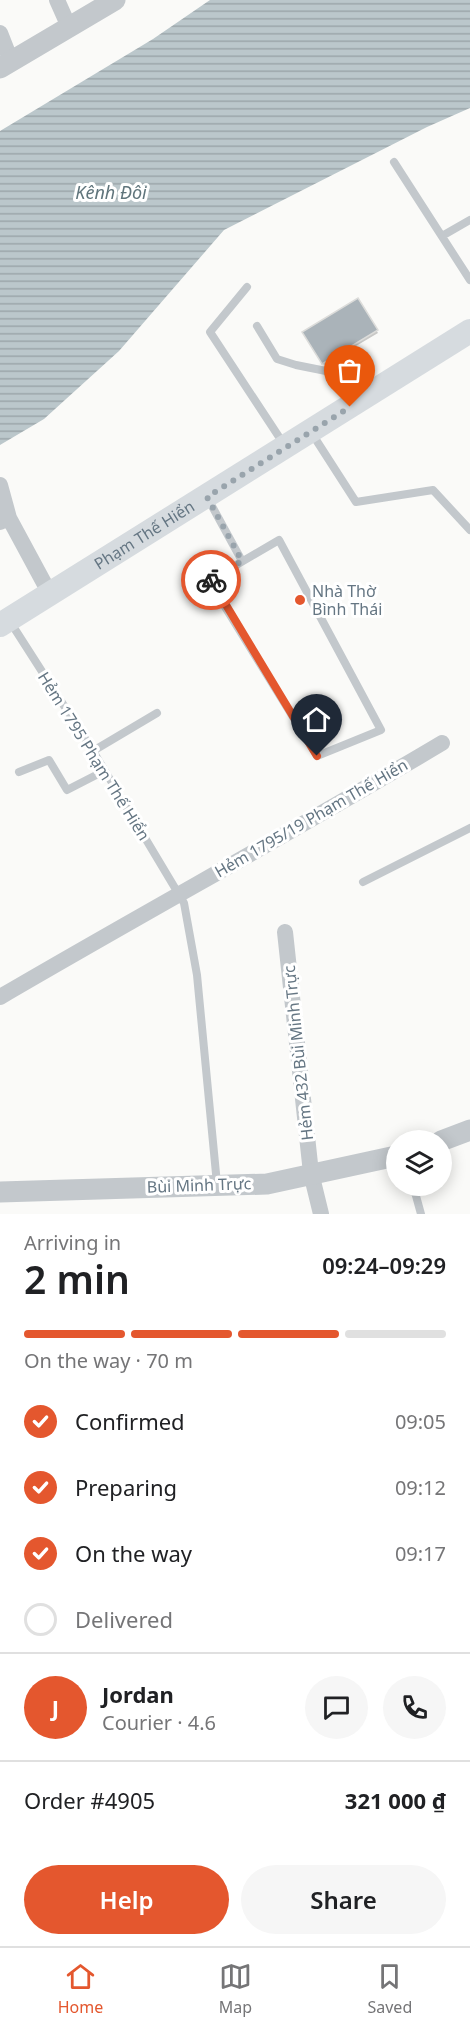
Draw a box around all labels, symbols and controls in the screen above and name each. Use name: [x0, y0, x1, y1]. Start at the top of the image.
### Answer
water label: Kênh Đôi: [75, 180, 147, 204]
pin: [324, 345, 375, 407]
icon: bag: [333, 354, 366, 387]
street label: Phạm Thế Hiển: [90, 495, 199, 575]
courier: [181, 550, 241, 610]
icon: bike: [195, 564, 228, 597]
place label: Nhà Thờ Bình Thái: [312, 580, 382, 620]
marker: Nhà Thờ Bình Thái: [293, 593, 307, 607]
street label: Hẻm 1795 Phạm Thế Hiển: [33, 667, 155, 845]
pin: [291, 694, 342, 756]
icon: home: [300, 703, 333, 736]
street label: Hẻm 1795/19 Phạm Thế Hiển: [210, 754, 412, 882]
street label: Hẻm 432 Bùi Minh Trực: [278, 964, 318, 1142]
map controls: [386, 1130, 452, 1196]
button: layers: [386, 1130, 452, 1196]
street label: Bùi Minh Trực: [146, 1172, 252, 1198]
text: Arriving in: [24, 1229, 121, 1256]
text: 09:24–09:29: [322, 1250, 446, 1280]
text: 2 min: [24, 1252, 130, 1305]
text: On the way · 70 m: [24, 1347, 193, 1374]
icon: check: [24, 1405, 57, 1438]
text: Confirmed: [75, 1406, 185, 1436]
text: 09:05: [395, 1408, 446, 1435]
icon: check: [24, 1471, 57, 1504]
text: Preparing: [75, 1472, 177, 1502]
text: 09:12: [395, 1474, 446, 1501]
icon: check: [24, 1537, 57, 1570]
text: On the way: [75, 1538, 192, 1568]
text: 09:17: [395, 1540, 446, 1567]
text: Delivered: [75, 1604, 173, 1634]
button: chat: [305, 1676, 368, 1739]
button: phone: [383, 1676, 446, 1739]
text: Jordan: [102, 1679, 174, 1709]
text: J: [52, 1692, 59, 1722]
text: Courier · 4.6: [102, 1709, 216, 1736]
text: Order #4905: [24, 1785, 155, 1815]
text: 321 000 ₫: [345, 1785, 446, 1815]
button: Help: [24, 1865, 229, 1934]
button: Share: [241, 1865, 446, 1934]
tab: Home: [58, 1960, 103, 2018]
tab: Map: [219, 1960, 252, 2018]
tab: Saved: [367, 1960, 412, 2018]

